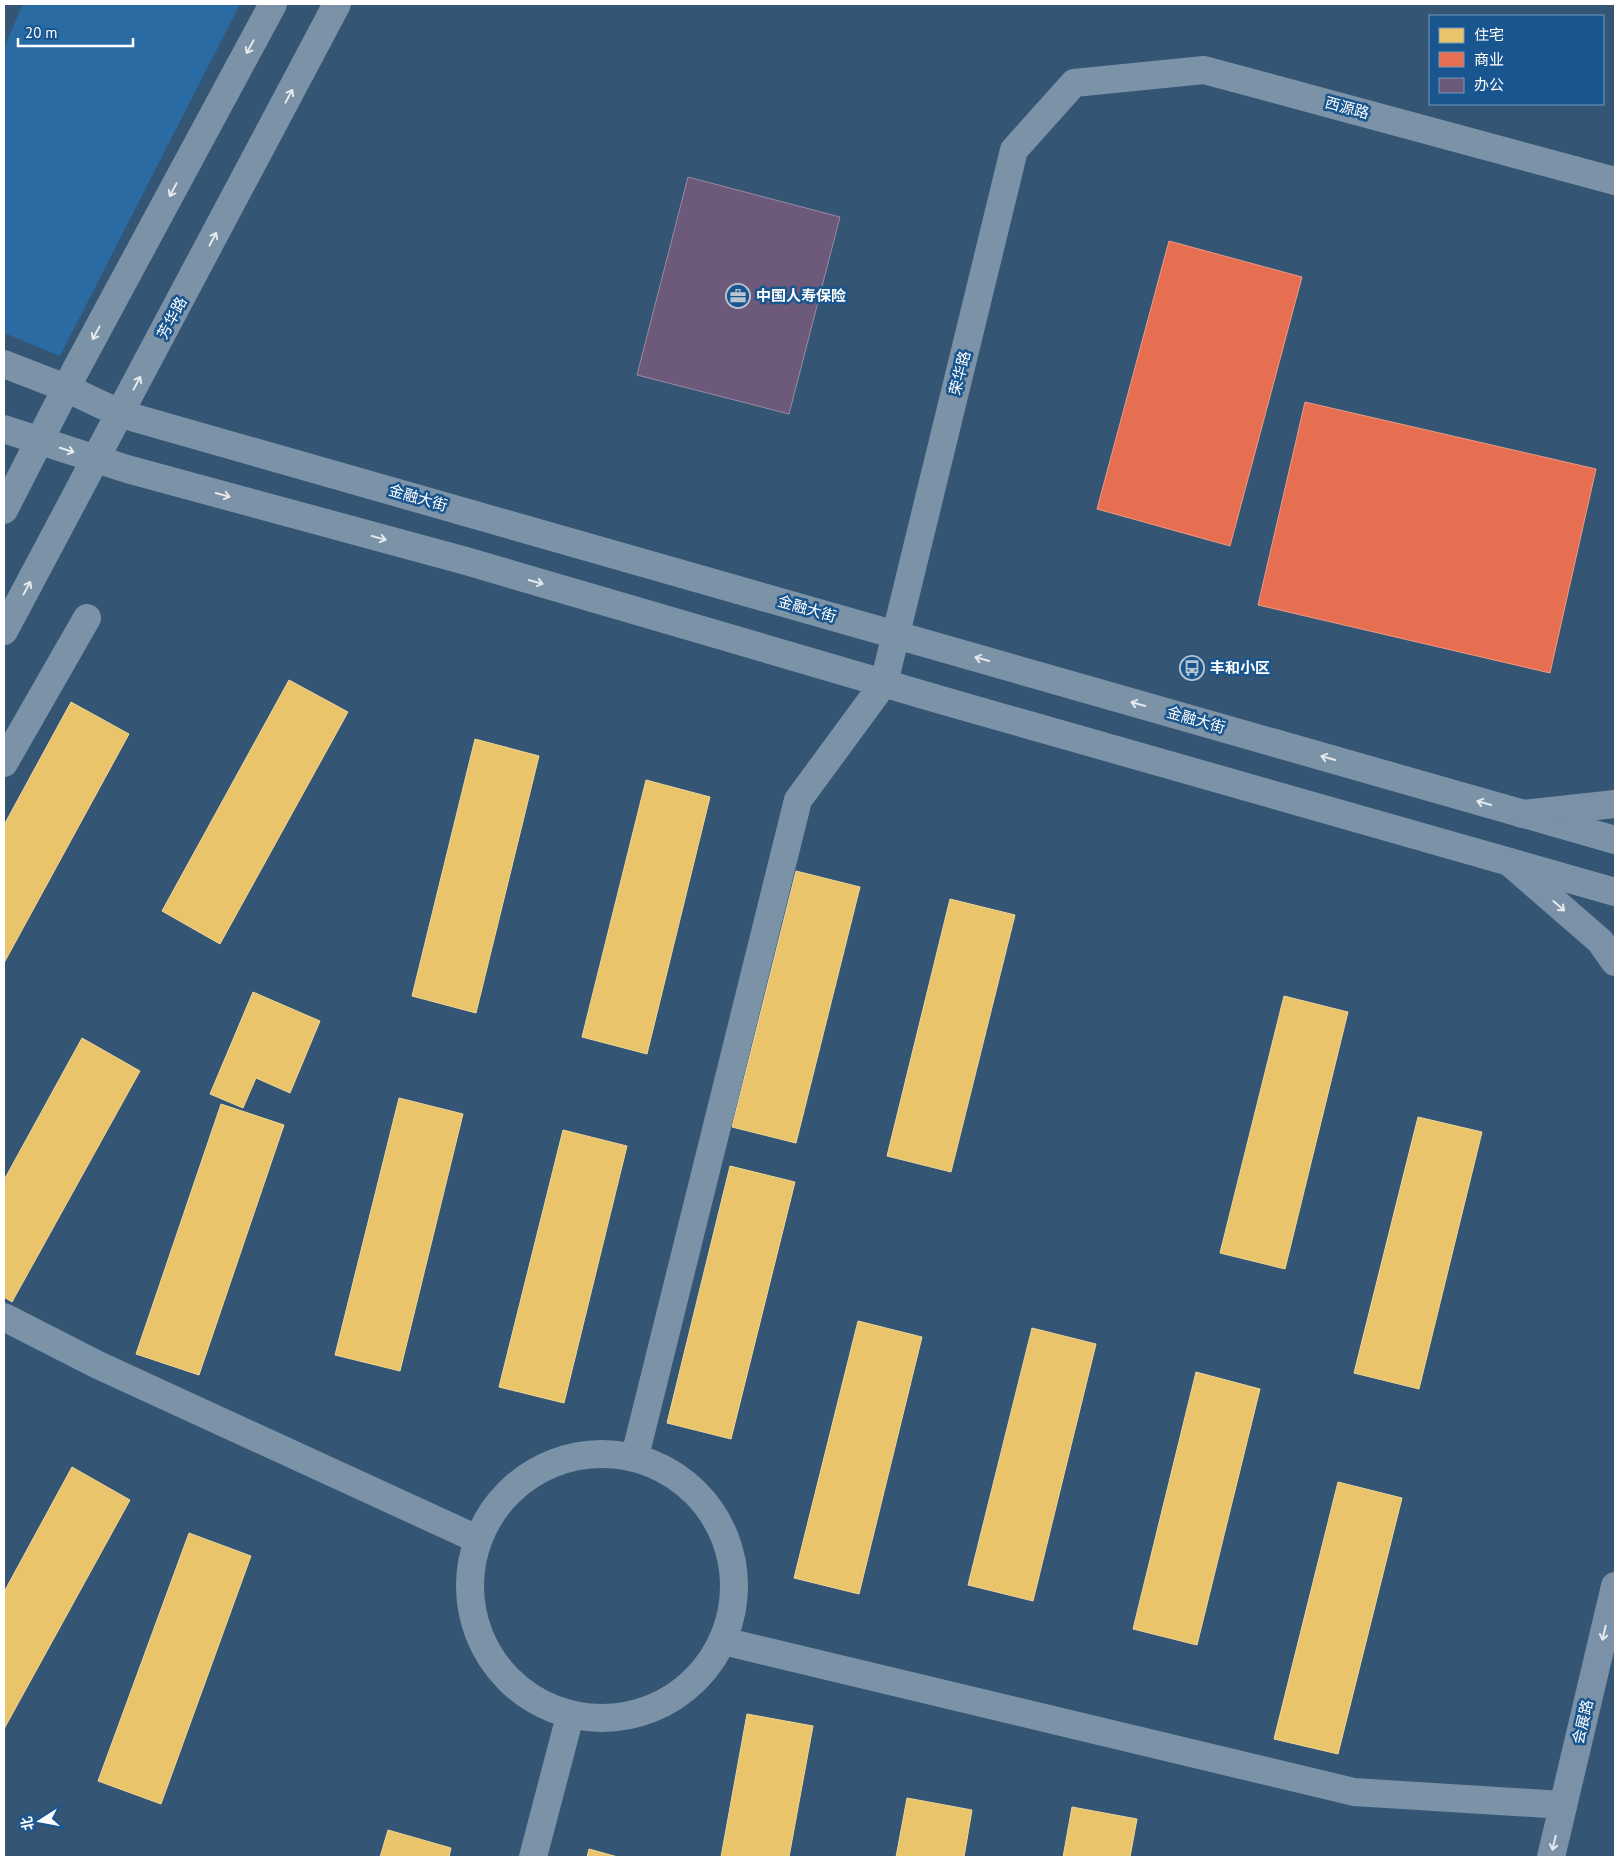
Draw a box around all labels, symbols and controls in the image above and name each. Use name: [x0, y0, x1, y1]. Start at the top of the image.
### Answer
scale bar: [18, 15, 132, 47]
legend: [1429, 15, 1604, 105]
text: 20 m: [25, 23, 58, 42]
text: 住宅: [1474, 25, 1504, 44]
one-way arrow: [245, 39, 255, 54]
text: 商业: [1474, 50, 1504, 69]
text: 办公: [1474, 75, 1504, 94]
one-way arrow: [284, 88, 294, 103]
street label: 西源路: [1323, 93, 1371, 123]
one-way arrow: [168, 182, 178, 197]
one-way arrow: [208, 232, 218, 247]
office icon: 中国人寿保险: [725, 283, 751, 309]
place label: 中国人寿保险: [756, 286, 846, 305]
street label: 芳华路: [153, 293, 191, 342]
one-way arrow: [91, 325, 101, 340]
street label: 荣华路: [945, 349, 974, 397]
one-way arrow: [133, 376, 142, 391]
one-way arrow: [58, 445, 74, 455]
street label: 金融大街: [387, 480, 450, 515]
one-way arrow: [214, 491, 230, 500]
one-way arrow: [371, 533, 387, 543]
one-way arrow: [528, 577, 544, 587]
one-way arrow: [22, 580, 32, 595]
street label: 金融大街: [776, 591, 839, 626]
one-way arrow: [974, 653, 990, 663]
bus stop icon: 丰和小区: [1179, 655, 1205, 681]
place label: 丰和小区: [1210, 658, 1270, 677]
one-way arrow: [1131, 698, 1147, 708]
street label: 金融大街: [1165, 702, 1228, 737]
one-way arrow: [1320, 753, 1336, 762]
one-way arrow: [1477, 797, 1493, 807]
one-way arrow: [1553, 900, 1566, 912]
one-way arrow: [1599, 1625, 1608, 1641]
street label: 会展路: [1568, 1698, 1597, 1746]
north arrow: [15, 1796, 65, 1846]
text: 北: [17, 1815, 37, 1832]
one-way arrow: [1549, 1834, 1558, 1850]

